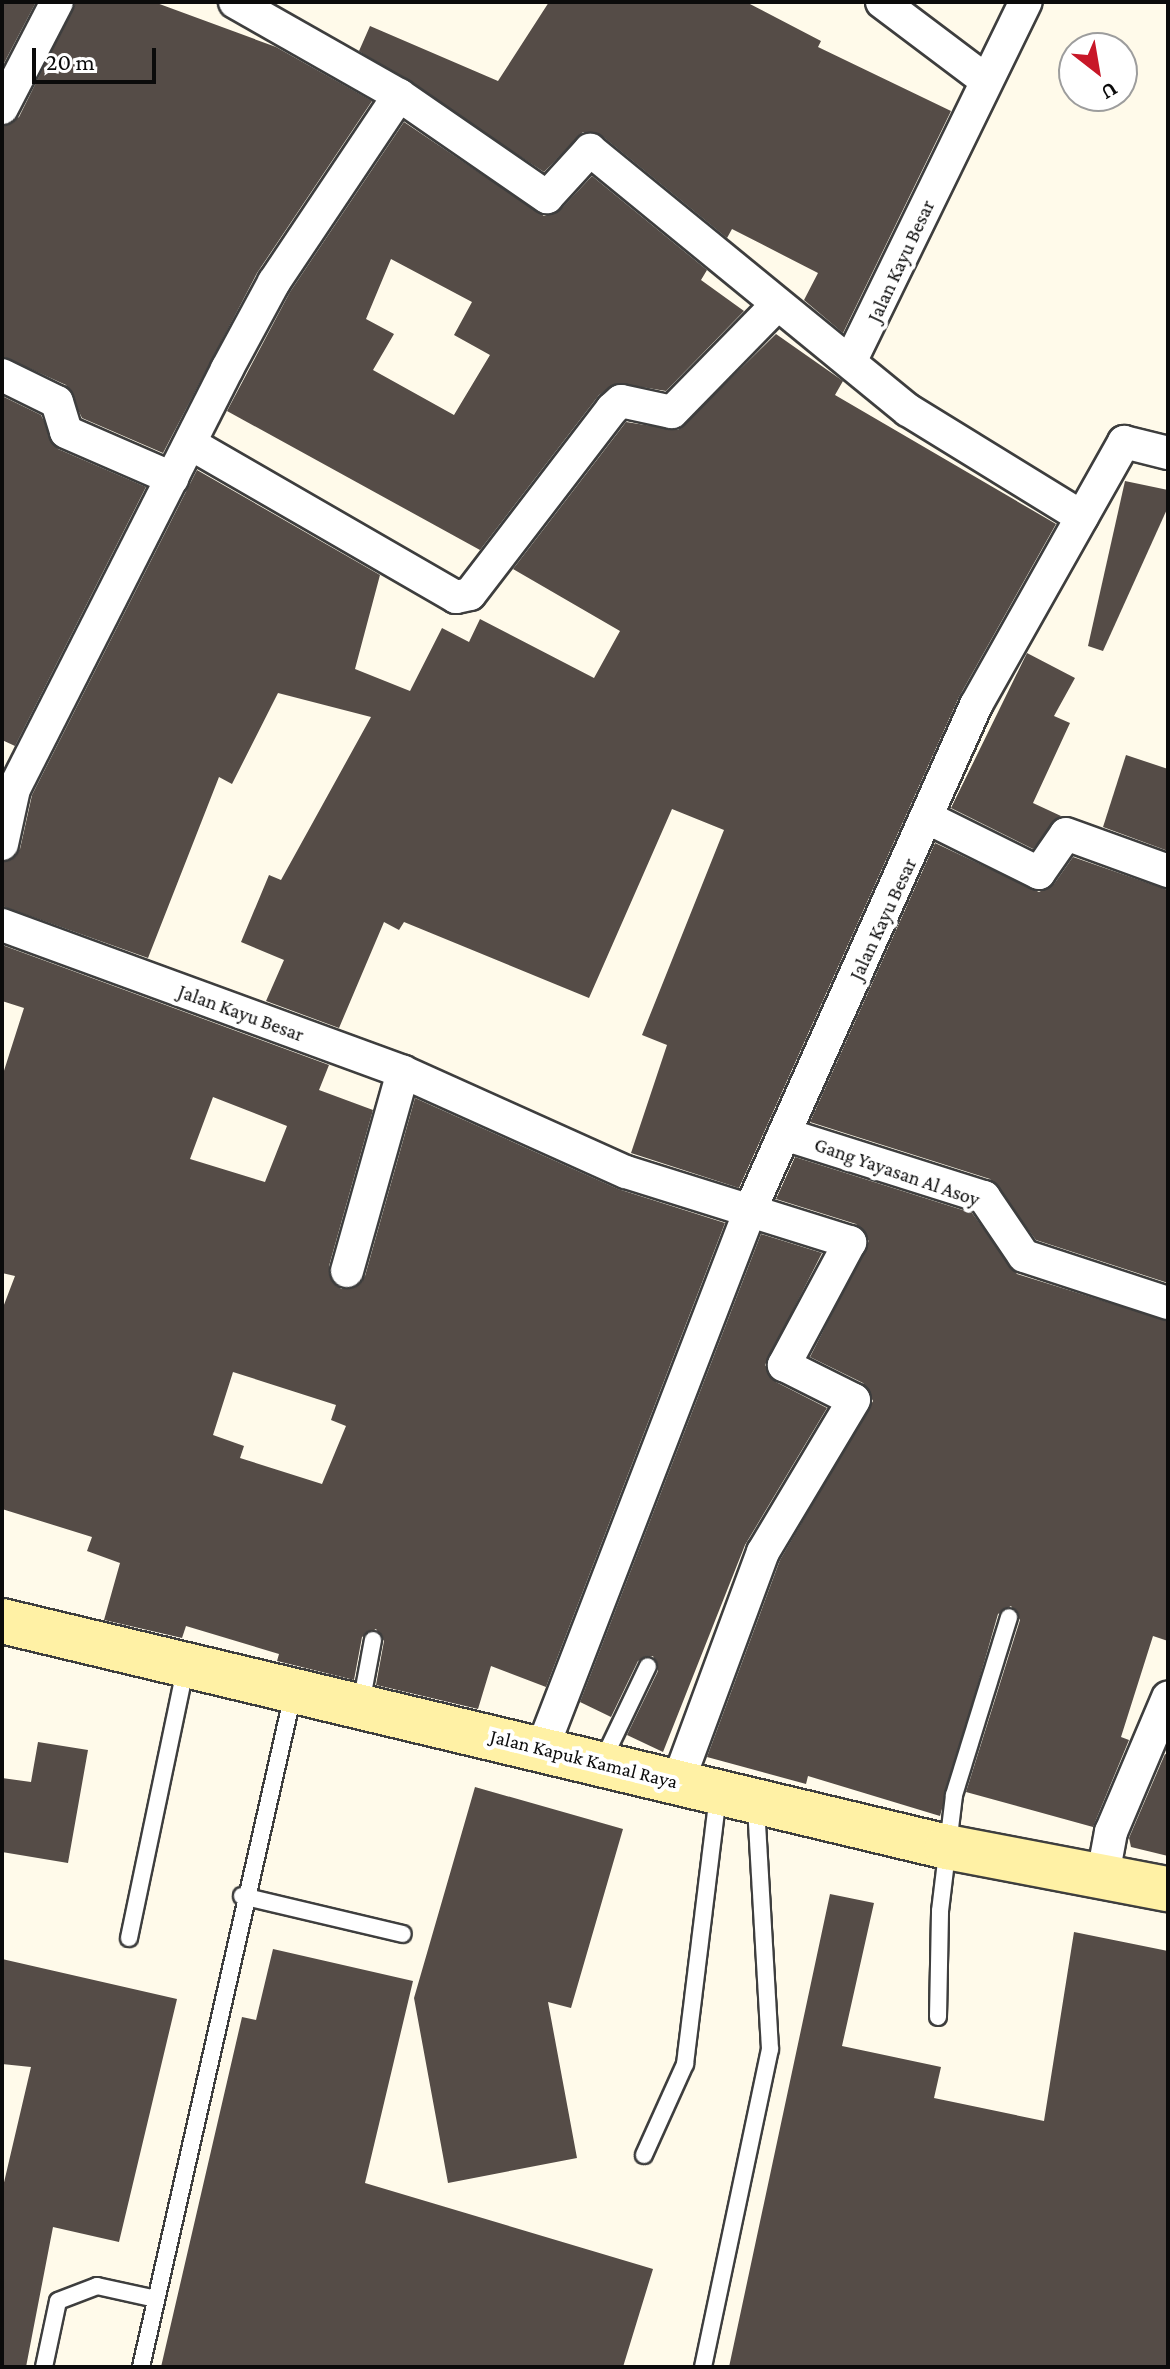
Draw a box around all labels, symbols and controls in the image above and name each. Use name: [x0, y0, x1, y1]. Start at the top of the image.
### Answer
scale bar: [36, 32, 160, 82]
north arrow: [1058, 32, 1138, 112]
text: 20 m: [46, 48, 95, 75]
text: U: [1097, 77, 1122, 106]
street label: Jalan Kayu Besar: [862, 196, 940, 326]
street label: Jalan Kayu Besar: [844, 854, 922, 984]
street label: Jalan Kayu Besar: [175, 979, 307, 1047]
street label: Gang Yayasan Al Asoy: [811, 1132, 983, 1212]
street label: Jalan Kapuk Kamal Raya: [488, 1724, 680, 1794]

